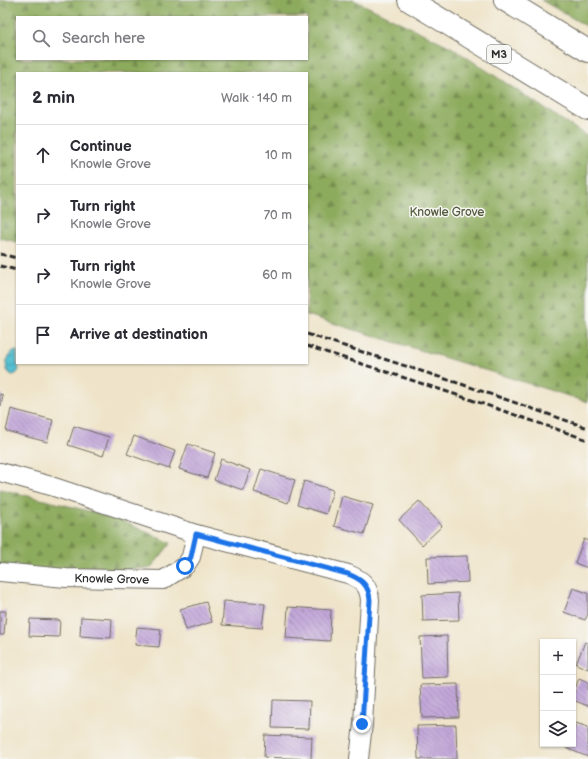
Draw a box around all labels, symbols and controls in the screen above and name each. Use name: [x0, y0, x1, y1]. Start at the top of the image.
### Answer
search box: [16, 16, 308, 60]
icon: search: [30, 27, 52, 49]
text: Search here: [62, 29, 145, 48]
road number: M3: [487, 45, 511, 63]
text: 2 min: [32, 88, 75, 108]
text: Walk · 140 m: [221, 90, 292, 106]
text: Continue: [70, 137, 132, 156]
icon: ahead: [32, 144, 54, 166]
text: 10 m: [265, 147, 292, 163]
text: Knowle Grove: [70, 156, 151, 172]
text: Turn right: [70, 197, 135, 216]
icon: right: [32, 204, 54, 226]
park label: Knowle Grove: [410, 205, 484, 220]
text: 70 m: [264, 207, 292, 223]
text: Knowle Grove: [70, 216, 151, 232]
text: Turn right: [70, 257, 135, 276]
icon: right: [32, 264, 54, 286]
text: 60 m: [262, 267, 292, 283]
text: Knowle Grove: [70, 276, 151, 292]
icon: arrive: [32, 324, 54, 346]
text: Arrive at destination: [70, 325, 208, 344]
route start: [176, 557, 194, 575]
street label: Knowle Grove: [74, 571, 149, 588]
map controls: [540, 639, 576, 747]
button: +: [540, 639, 576, 675]
button: −: [540, 675, 576, 711]
button: layers: [540, 711, 576, 747]
route end: [353, 715, 371, 733]

